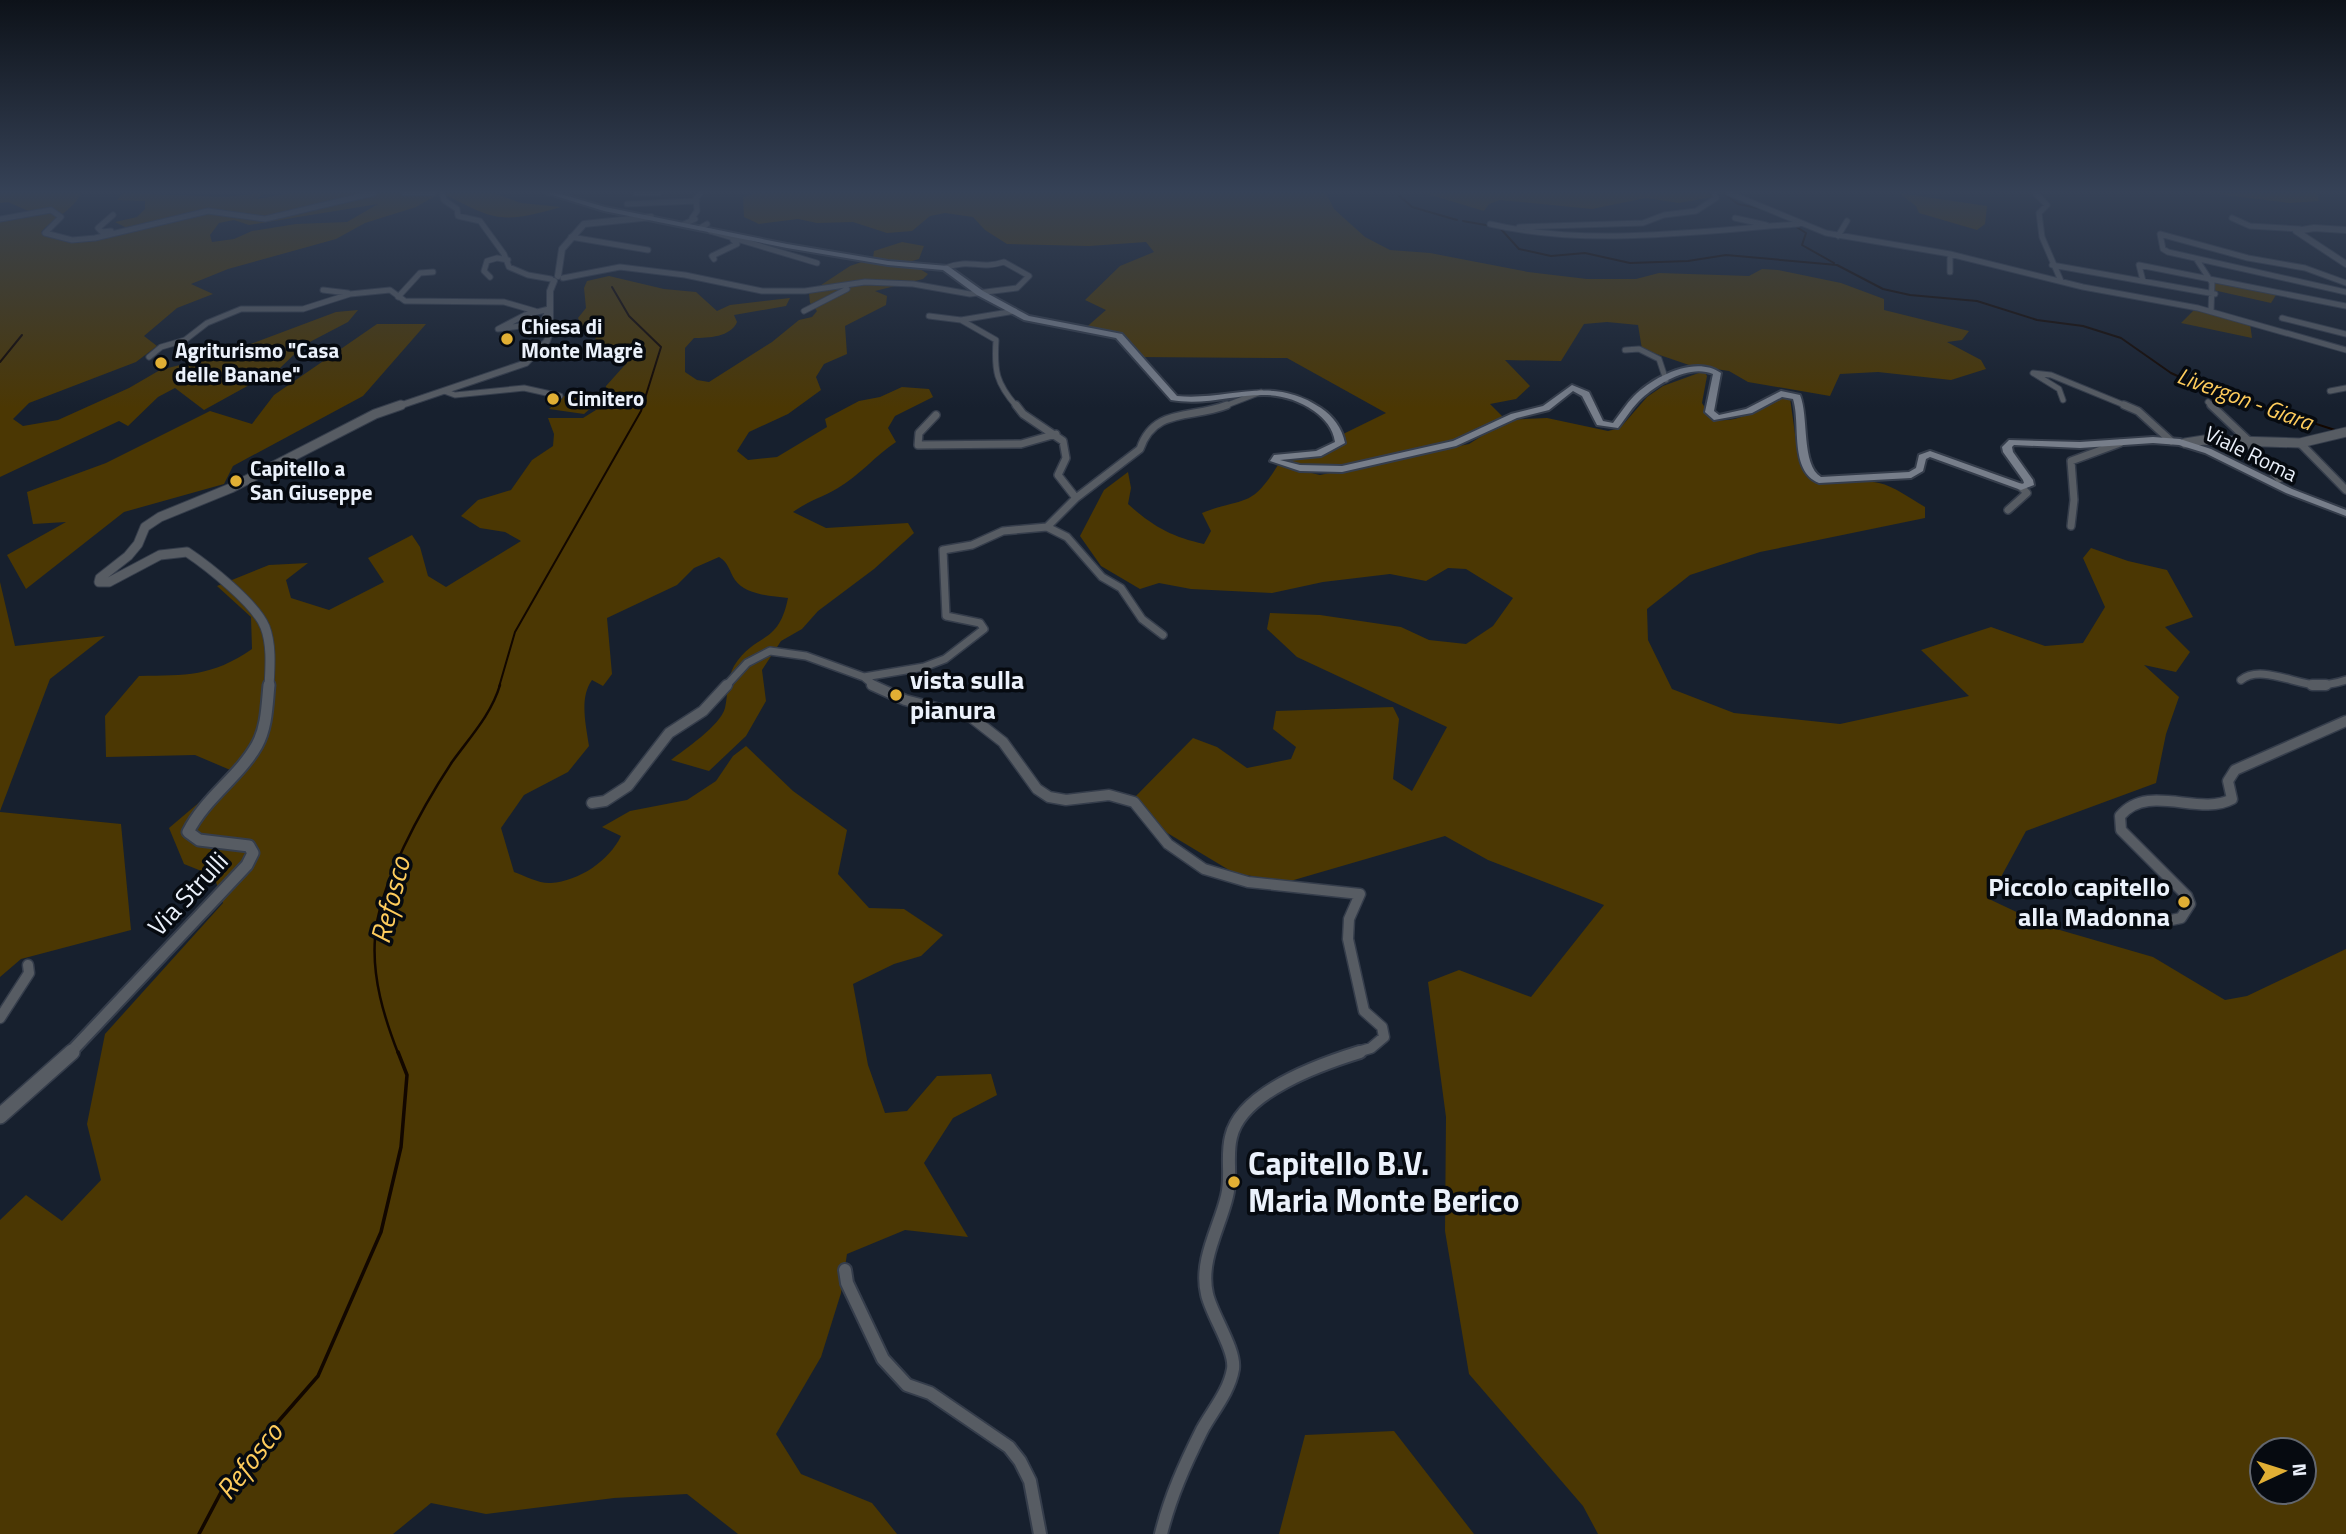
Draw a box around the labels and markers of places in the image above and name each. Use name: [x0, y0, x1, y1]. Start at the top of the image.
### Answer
place label: Chiesa di Monte Magrè: [521, 310, 643, 366]
marker: Chiesa di Monte Magrè: [499, 331, 515, 347]
place label: Agriturismo "Casa delle Banane": [175, 334, 339, 390]
marker: Agriturismo "Casa delle Banane": [153, 355, 169, 371]
place label: Cimitero: [567, 382, 644, 414]
marker: Cimitero: [545, 391, 561, 407]
place label: Capitello a San Giuseppe: [250, 452, 372, 508]
marker: Capitello a San Giuseppe: [228, 473, 244, 489]
place label: vista sulla pianura: [910, 660, 1024, 729]
marker: vista sulla pianura: [888, 687, 904, 703]
place label: Piccolo capitello alla Madonna: [1988, 867, 2170, 936]
marker: Piccolo capitello alla Madonna: [2176, 894, 2192, 910]
place label: Capitello B.V. Maria Monte Berico: [1248, 1139, 1520, 1224]
marker: Capitello B.V. Maria Monte Berico: [1226, 1174, 1242, 1190]

